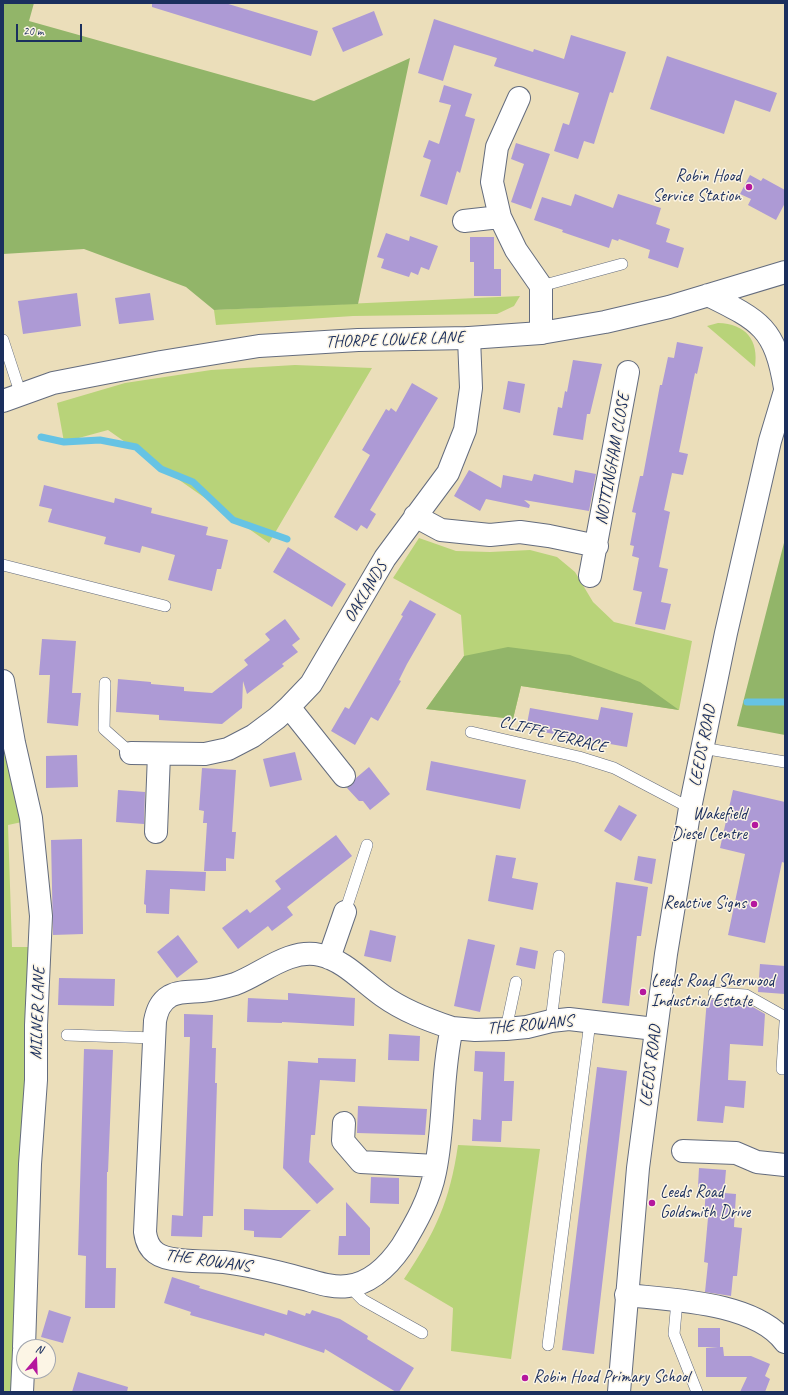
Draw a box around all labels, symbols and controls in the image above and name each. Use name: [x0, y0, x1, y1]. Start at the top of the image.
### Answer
scale bar: [18, 16, 84, 42]
text: 20 m: [23, 23, 43, 39]
place label: Robin Hood Service Station: [653, 167, 741, 207]
marker: Robin Hood Service Station: [744, 182, 754, 192]
street label: THORPE LOWER LANE: [325, 327, 465, 353]
street label: NOTTINGHAM CLOSE: [591, 392, 635, 526]
street label: OAKLANDS: [340, 558, 392, 626]
street label: LEEDS ROAD: [685, 704, 721, 788]
street label: CLIFFE TERRACE: [497, 712, 609, 758]
place label: Wakefield Diesel Centre: [671, 805, 747, 845]
marker: Wakefield Diesel Centre: [750, 820, 760, 830]
place label: Reactive Signs: [663, 894, 746, 914]
marker: Reactive Signs: [749, 899, 759, 909]
street label: MILNER LANE: [26, 966, 50, 1060]
place label: Leeds Road Sherwood Industrial Estate: [651, 972, 774, 1012]
marker: Leeds Road Sherwood Industrial Estate: [638, 987, 648, 997]
street label: THE ROWANS: [486, 1011, 574, 1039]
street label: LEEDS ROAD: [636, 1024, 666, 1108]
place label: Leeds Road Goldsmith Drive: [660, 1183, 750, 1223]
marker: Leeds Road Goldsmith Drive: [647, 1198, 657, 1208]
street label: THE ROWANS: [164, 1245, 252, 1277]
north arrow: [16, 1339, 56, 1379]
text: N: [34, 1341, 45, 1356]
place label: Robin Hood Primary School: [533, 1368, 690, 1388]
marker: Robin Hood Primary School: [520, 1373, 530, 1383]

